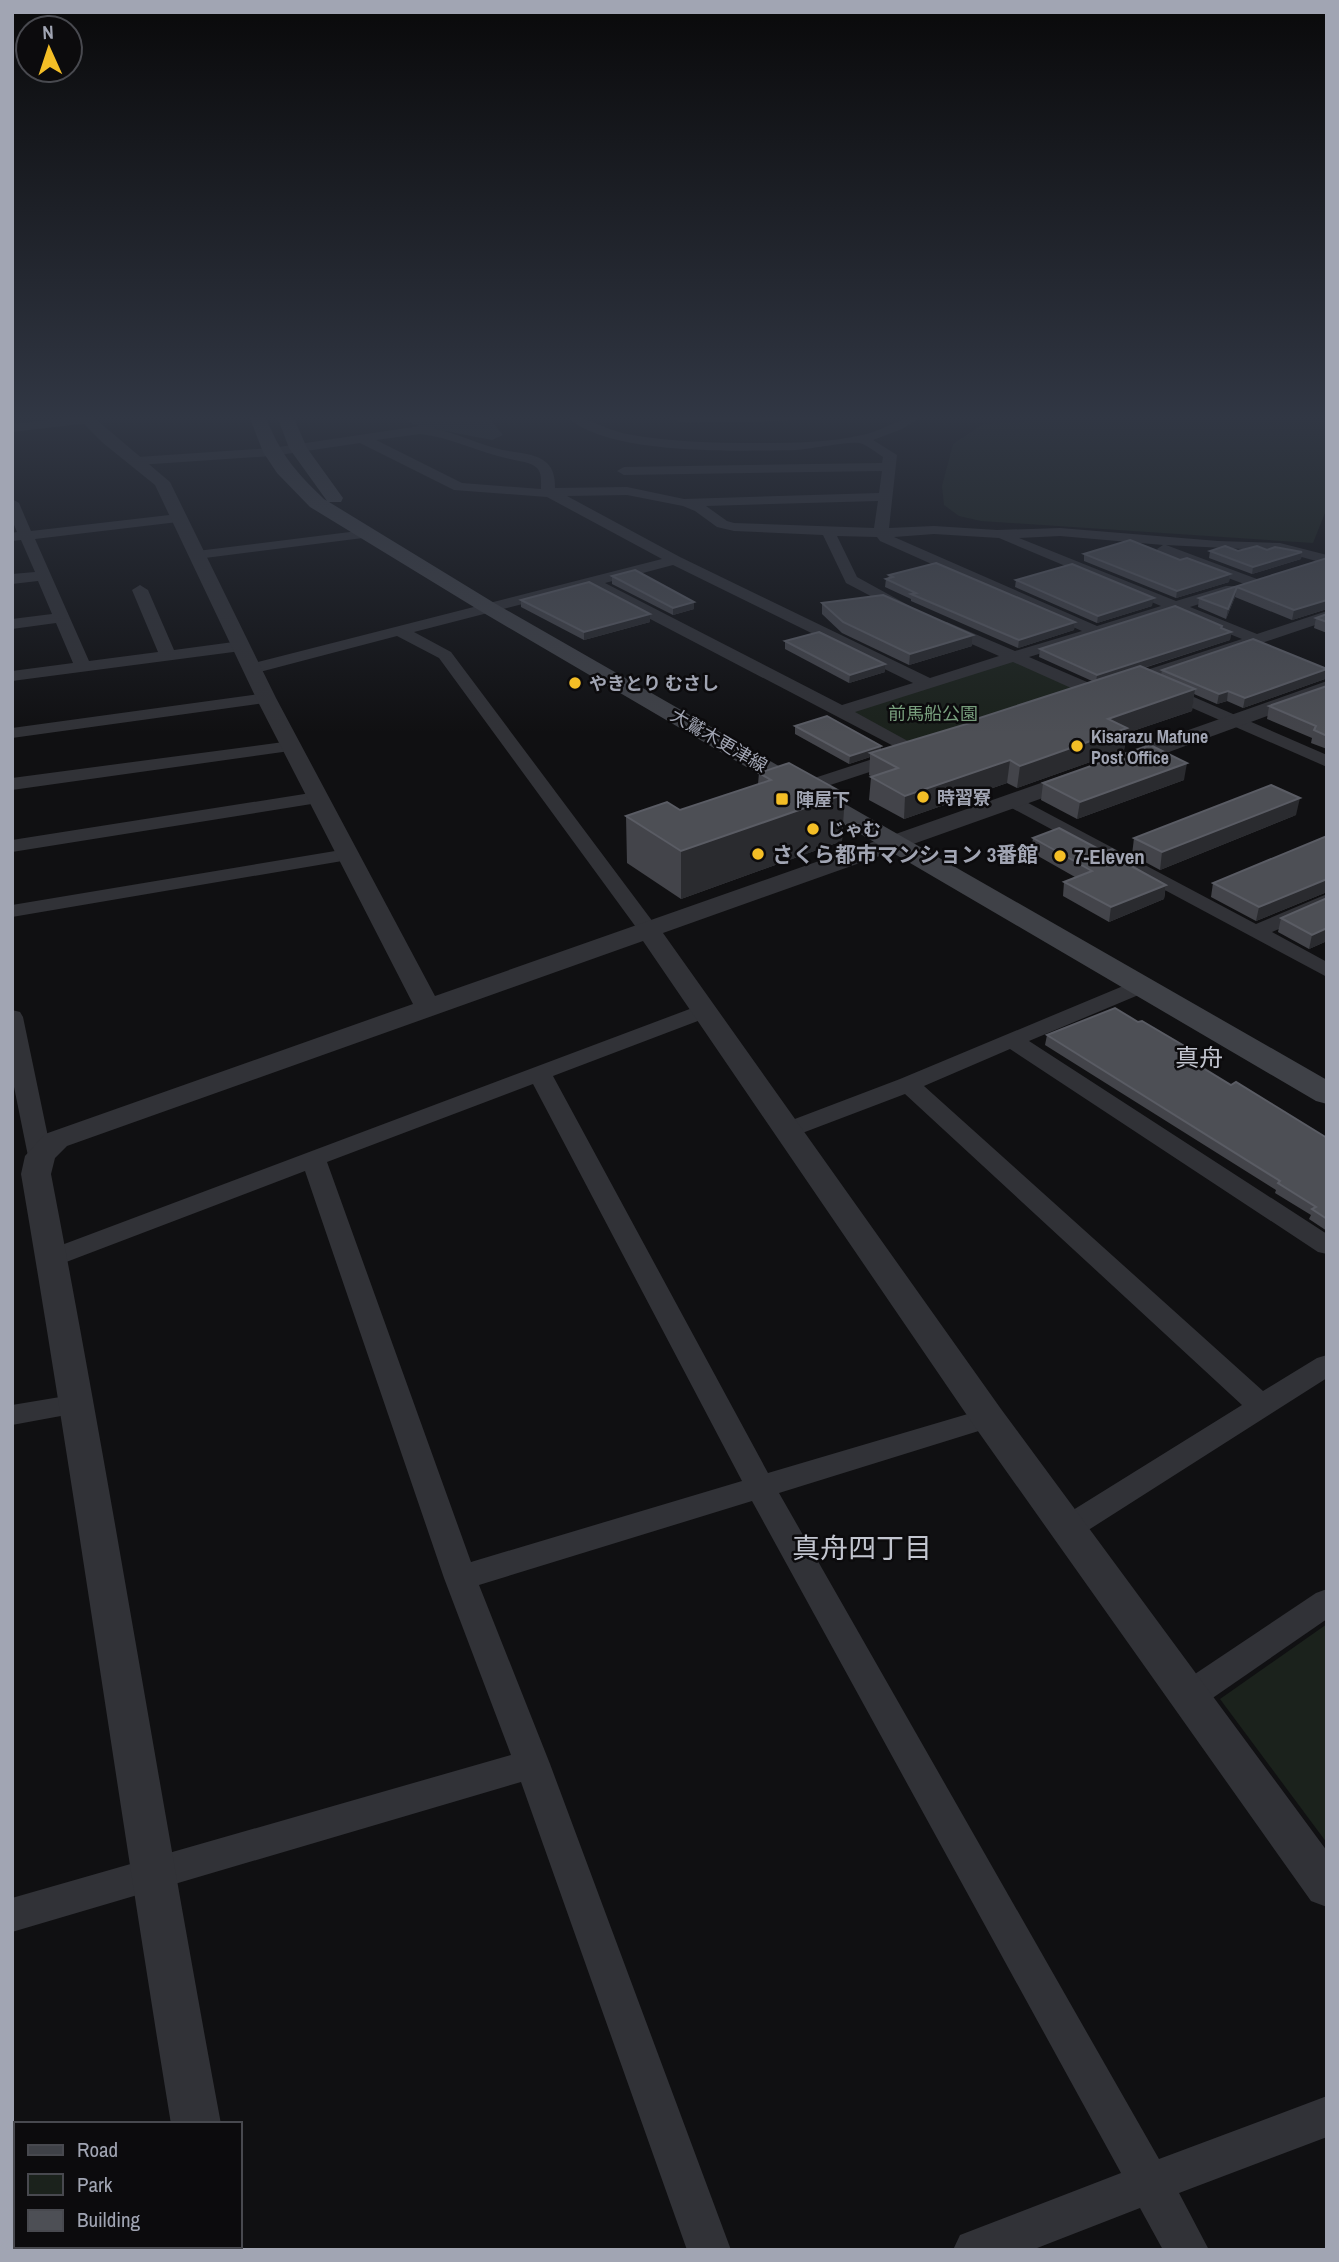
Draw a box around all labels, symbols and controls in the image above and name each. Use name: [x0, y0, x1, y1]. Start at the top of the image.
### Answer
north arrow: [14, 14, 84, 84]
text: N: [42, 19, 54, 45]
place label: やきとり むさし: [589, 671, 719, 696]
marker: やきとり むさし: [567, 675, 583, 691]
park label: 前馬船公園: [888, 701, 978, 726]
street label: 大鷲木更津線: [666, 702, 772, 778]
place label: Kisarazu Mafune Post Office: [1091, 724, 1208, 770]
marker: Kisarazu Mafune Post Office: [1069, 738, 1085, 754]
place label: 時習寮: [937, 785, 991, 810]
place label: 陣屋下: [796, 787, 850, 812]
marker: 時習寮: [915, 789, 931, 805]
marker: 陣屋下: [774, 791, 790, 807]
place label: じゃむ: [827, 817, 881, 842]
marker: じゃむ: [805, 821, 821, 837]
place label: さくら都市マンション 3番館: [772, 840, 1038, 869]
place label: 7-Eleven: [1074, 842, 1145, 871]
marker: さくら都市マンション 3番館: [750, 846, 766, 862]
marker: 7-Eleven: [1052, 848, 1068, 864]
district label: 真舟: [1175, 1041, 1223, 1073]
district label: 真舟四丁目: [792, 1529, 932, 1567]
legend: [14, 2122, 242, 2248]
text: Road: [77, 2135, 118, 2164]
text: Park: [77, 2170, 113, 2199]
text: Building: [77, 2205, 141, 2234]

